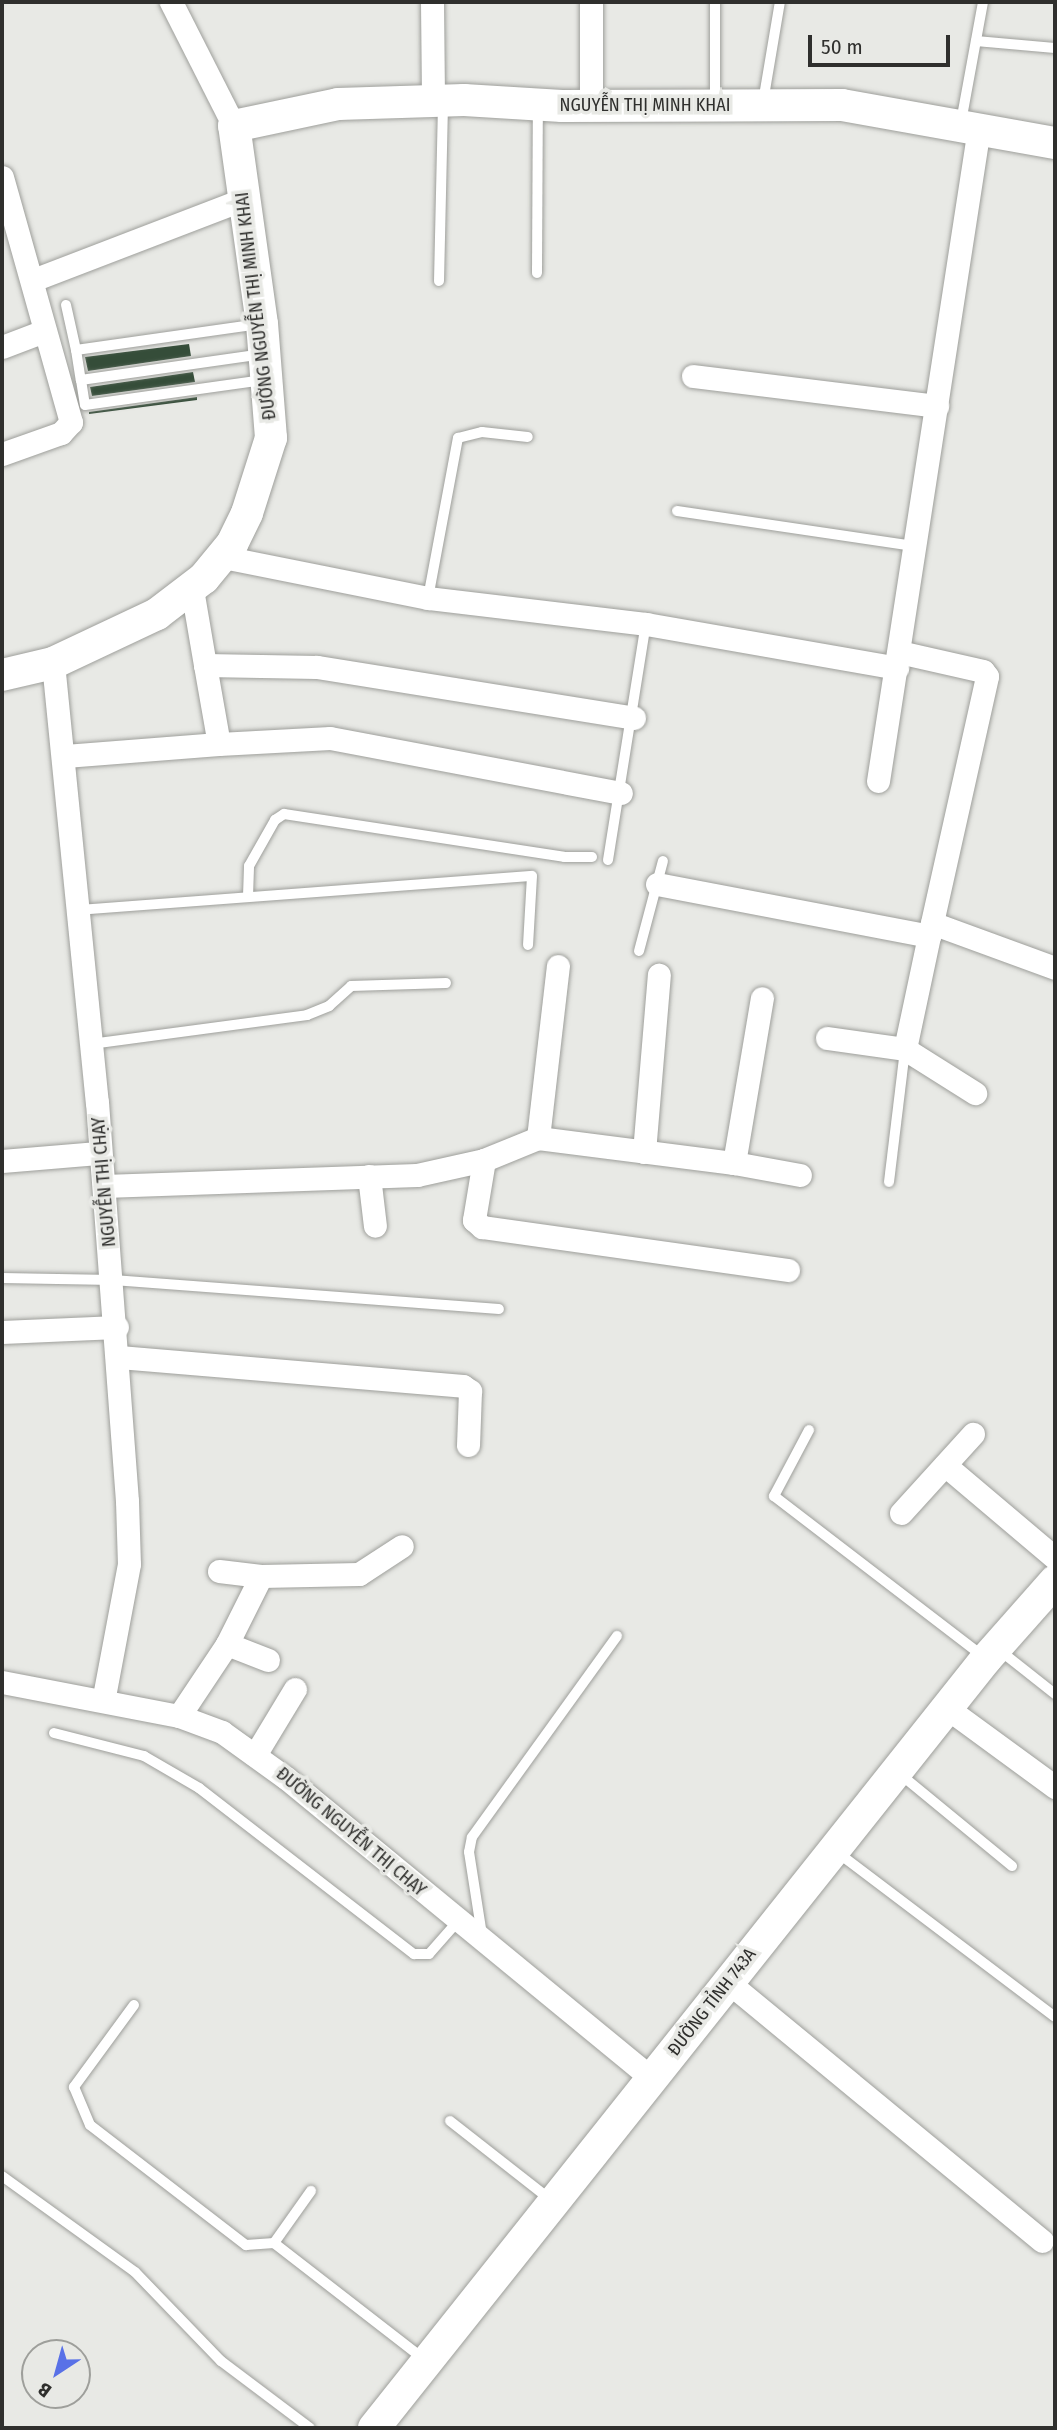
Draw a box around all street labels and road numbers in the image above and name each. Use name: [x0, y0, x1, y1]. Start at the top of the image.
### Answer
street label: NGUYỄN THỊ MINH KHAI: [560, 94, 730, 116]
street label: ĐƯỜNG NGUYỄN THỊ MINH KHAI: [231, 191, 281, 421]
street label: NGUYỄN THỊ CHẠY: [88, 1116, 120, 1248]
street label: ĐƯỜNG NGUYỄN THỊ CHẠY: [272, 1763, 430, 1901]
street label: ĐƯỜNG TỈNH 743A: [663, 1944, 761, 2060]

